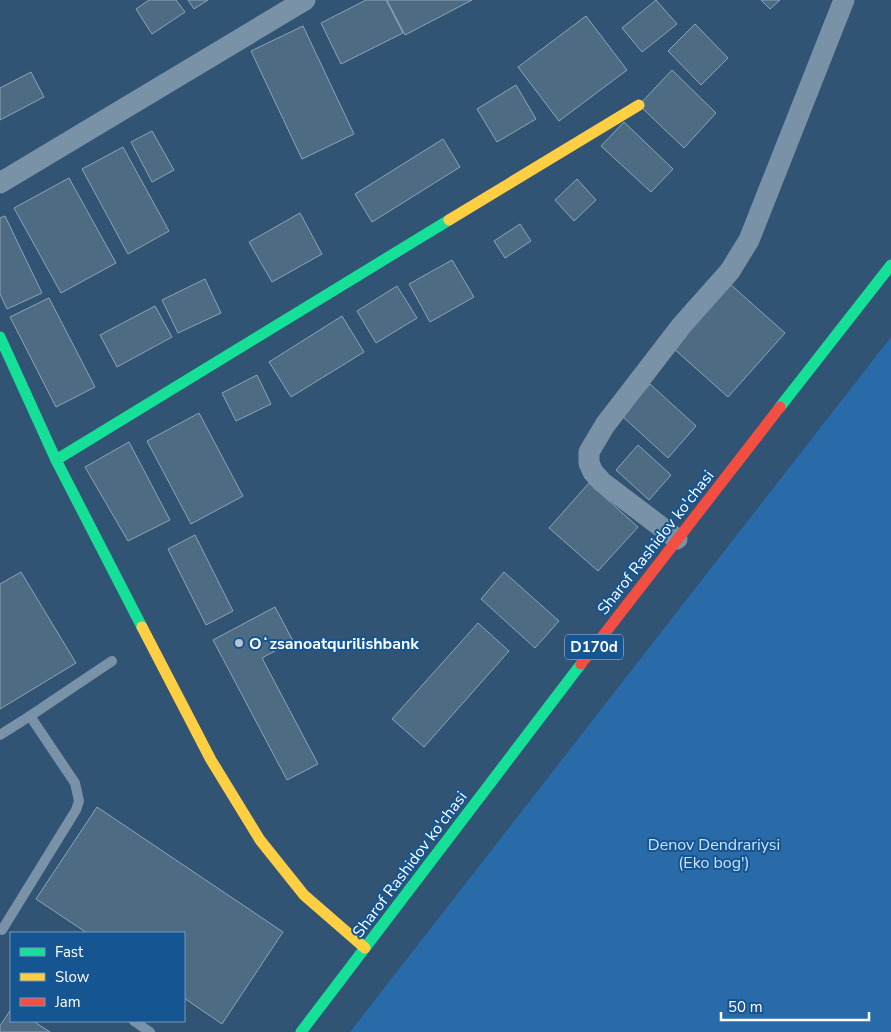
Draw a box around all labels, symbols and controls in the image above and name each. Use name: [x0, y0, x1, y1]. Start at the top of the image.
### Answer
street label: Sharof Rashidov ko'chasi: [592, 466, 719, 620]
place label: Oʻzsanoatqurilishbank: [249, 633, 419, 655]
road number: D170d: [565, 634, 623, 660]
marker: Oʻzsanoatqurilishbank: [233, 637, 245, 649]
street label: Sharof Rashidov ko'chasi: [347, 787, 472, 942]
park label: Denov Dendrariysi (Eko bog'): [648, 834, 780, 874]
legend: [10, 932, 185, 1022]
text: Fast: [55, 942, 84, 962]
text: Slow: [55, 967, 90, 987]
scale bar: [721, 990, 868, 1022]
text: Jam: [54, 992, 81, 1012]
text: 50 m: [728, 997, 763, 1017]

